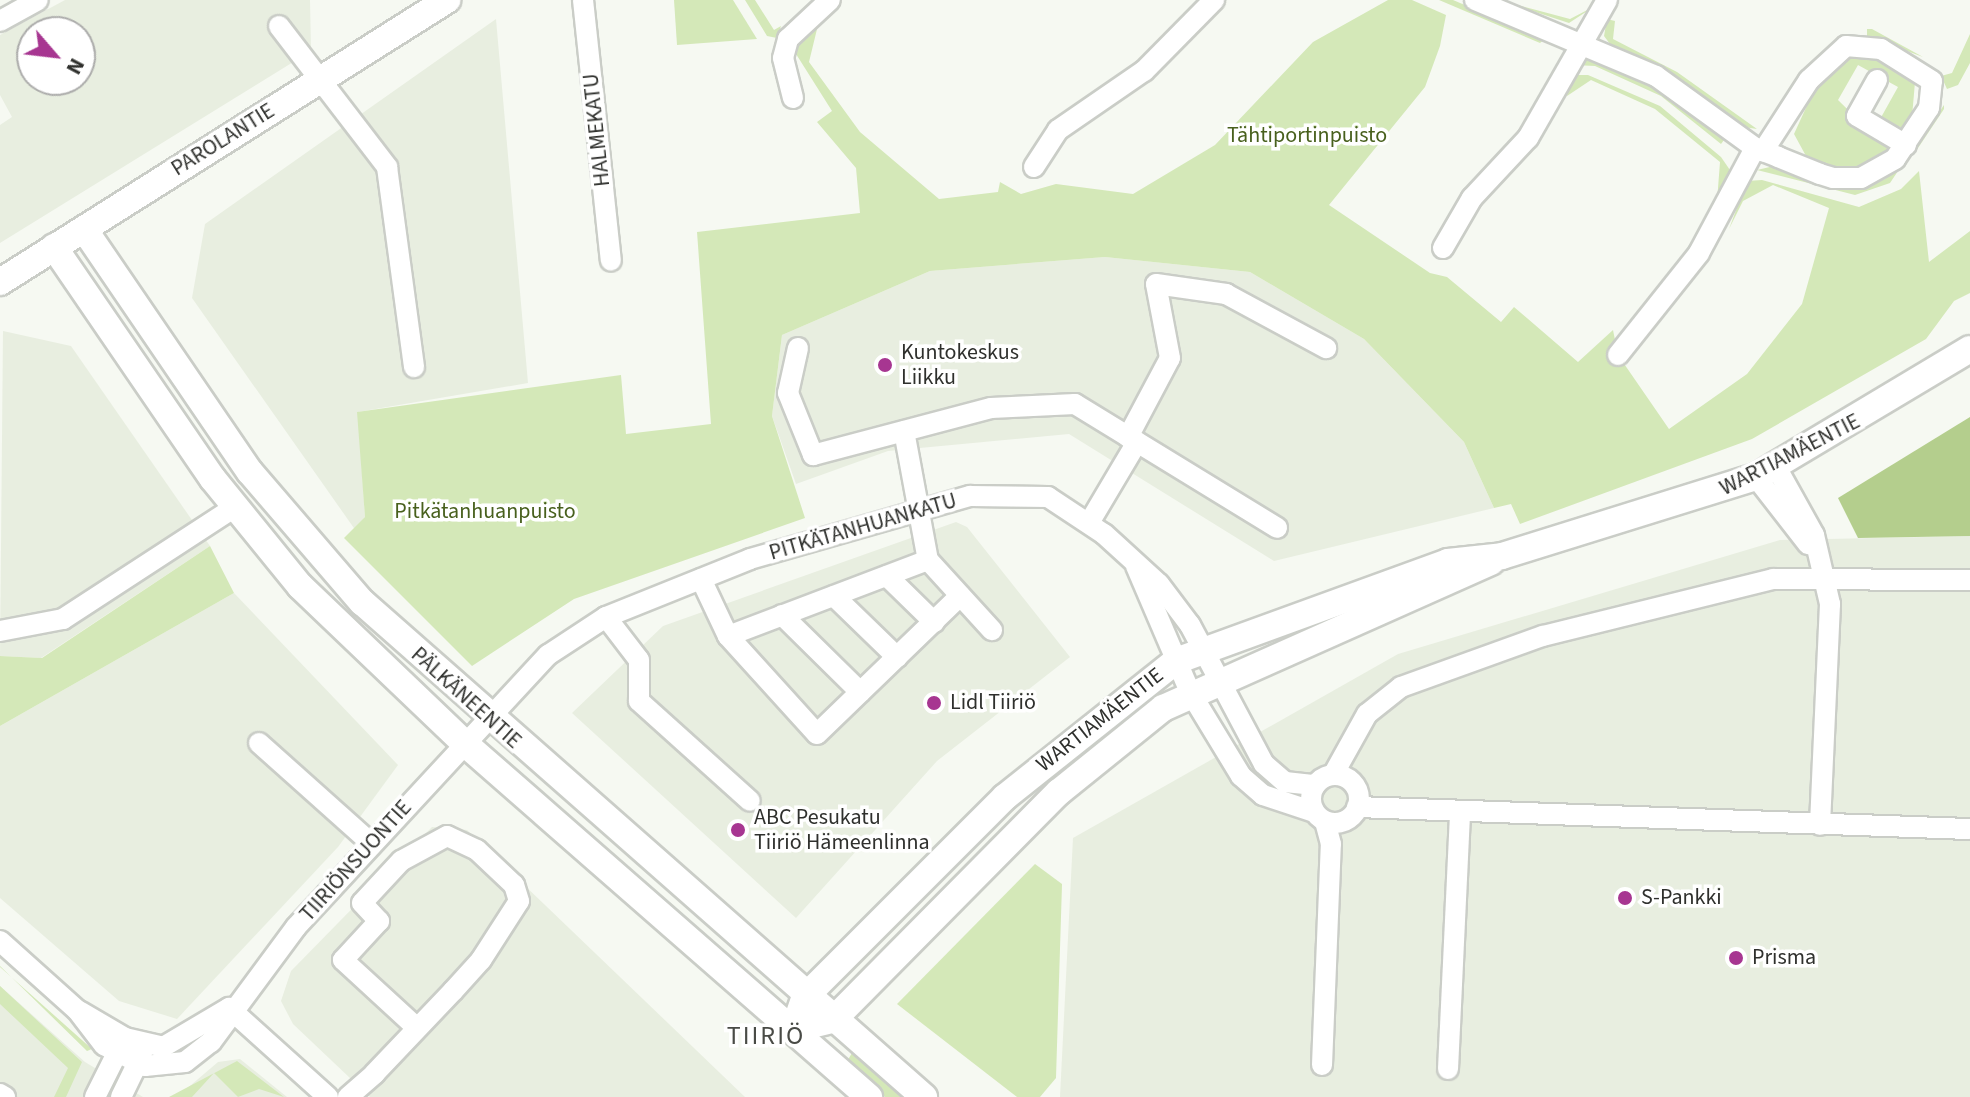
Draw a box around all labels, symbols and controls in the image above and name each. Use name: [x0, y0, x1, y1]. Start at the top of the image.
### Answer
north arrow: [16, 16, 96, 96]
text: N: [58, 52, 93, 80]
street label: HALMEKATU: [578, 72, 616, 188]
street label: PAROLANTIE: [167, 98, 279, 182]
park label: Tähtiportinpuisto: [1227, 123, 1387, 149]
place label: Kuntokeskus Liikku: [901, 339, 1019, 390]
marker: Kuntokeskus Liikku: [876, 356, 894, 374]
street label: WARTIAMÄENTIE: [1715, 408, 1865, 502]
street label: PITKÄTANHUANKATU: [766, 488, 960, 566]
park label: Pitkätanhuanpuisto: [394, 499, 576, 525]
street label: PÄLKÄNEENTIE: [405, 642, 527, 754]
street label: WARTIAMÄENTIE: [1031, 662, 1169, 778]
place label: Lidl Tiiriö: [950, 690, 1036, 716]
marker: Lidl Tiiriö: [925, 694, 943, 712]
street label: TIIRIÖNSUONTIE: [295, 795, 417, 927]
place label: ABC Pesukatu Tiiriö Hämeenlinna: [754, 804, 930, 856]
marker: ABC Pesukatu Tiiriö Hämeenlinna: [729, 821, 747, 839]
place label: S-Pankki: [1641, 885, 1722, 911]
marker: S-Pankki: [1616, 889, 1634, 907]
place label: Prisma: [1752, 945, 1816, 971]
marker: Prisma: [1727, 949, 1745, 967]
district label: TIIRIÖ: [727, 1020, 805, 1052]

